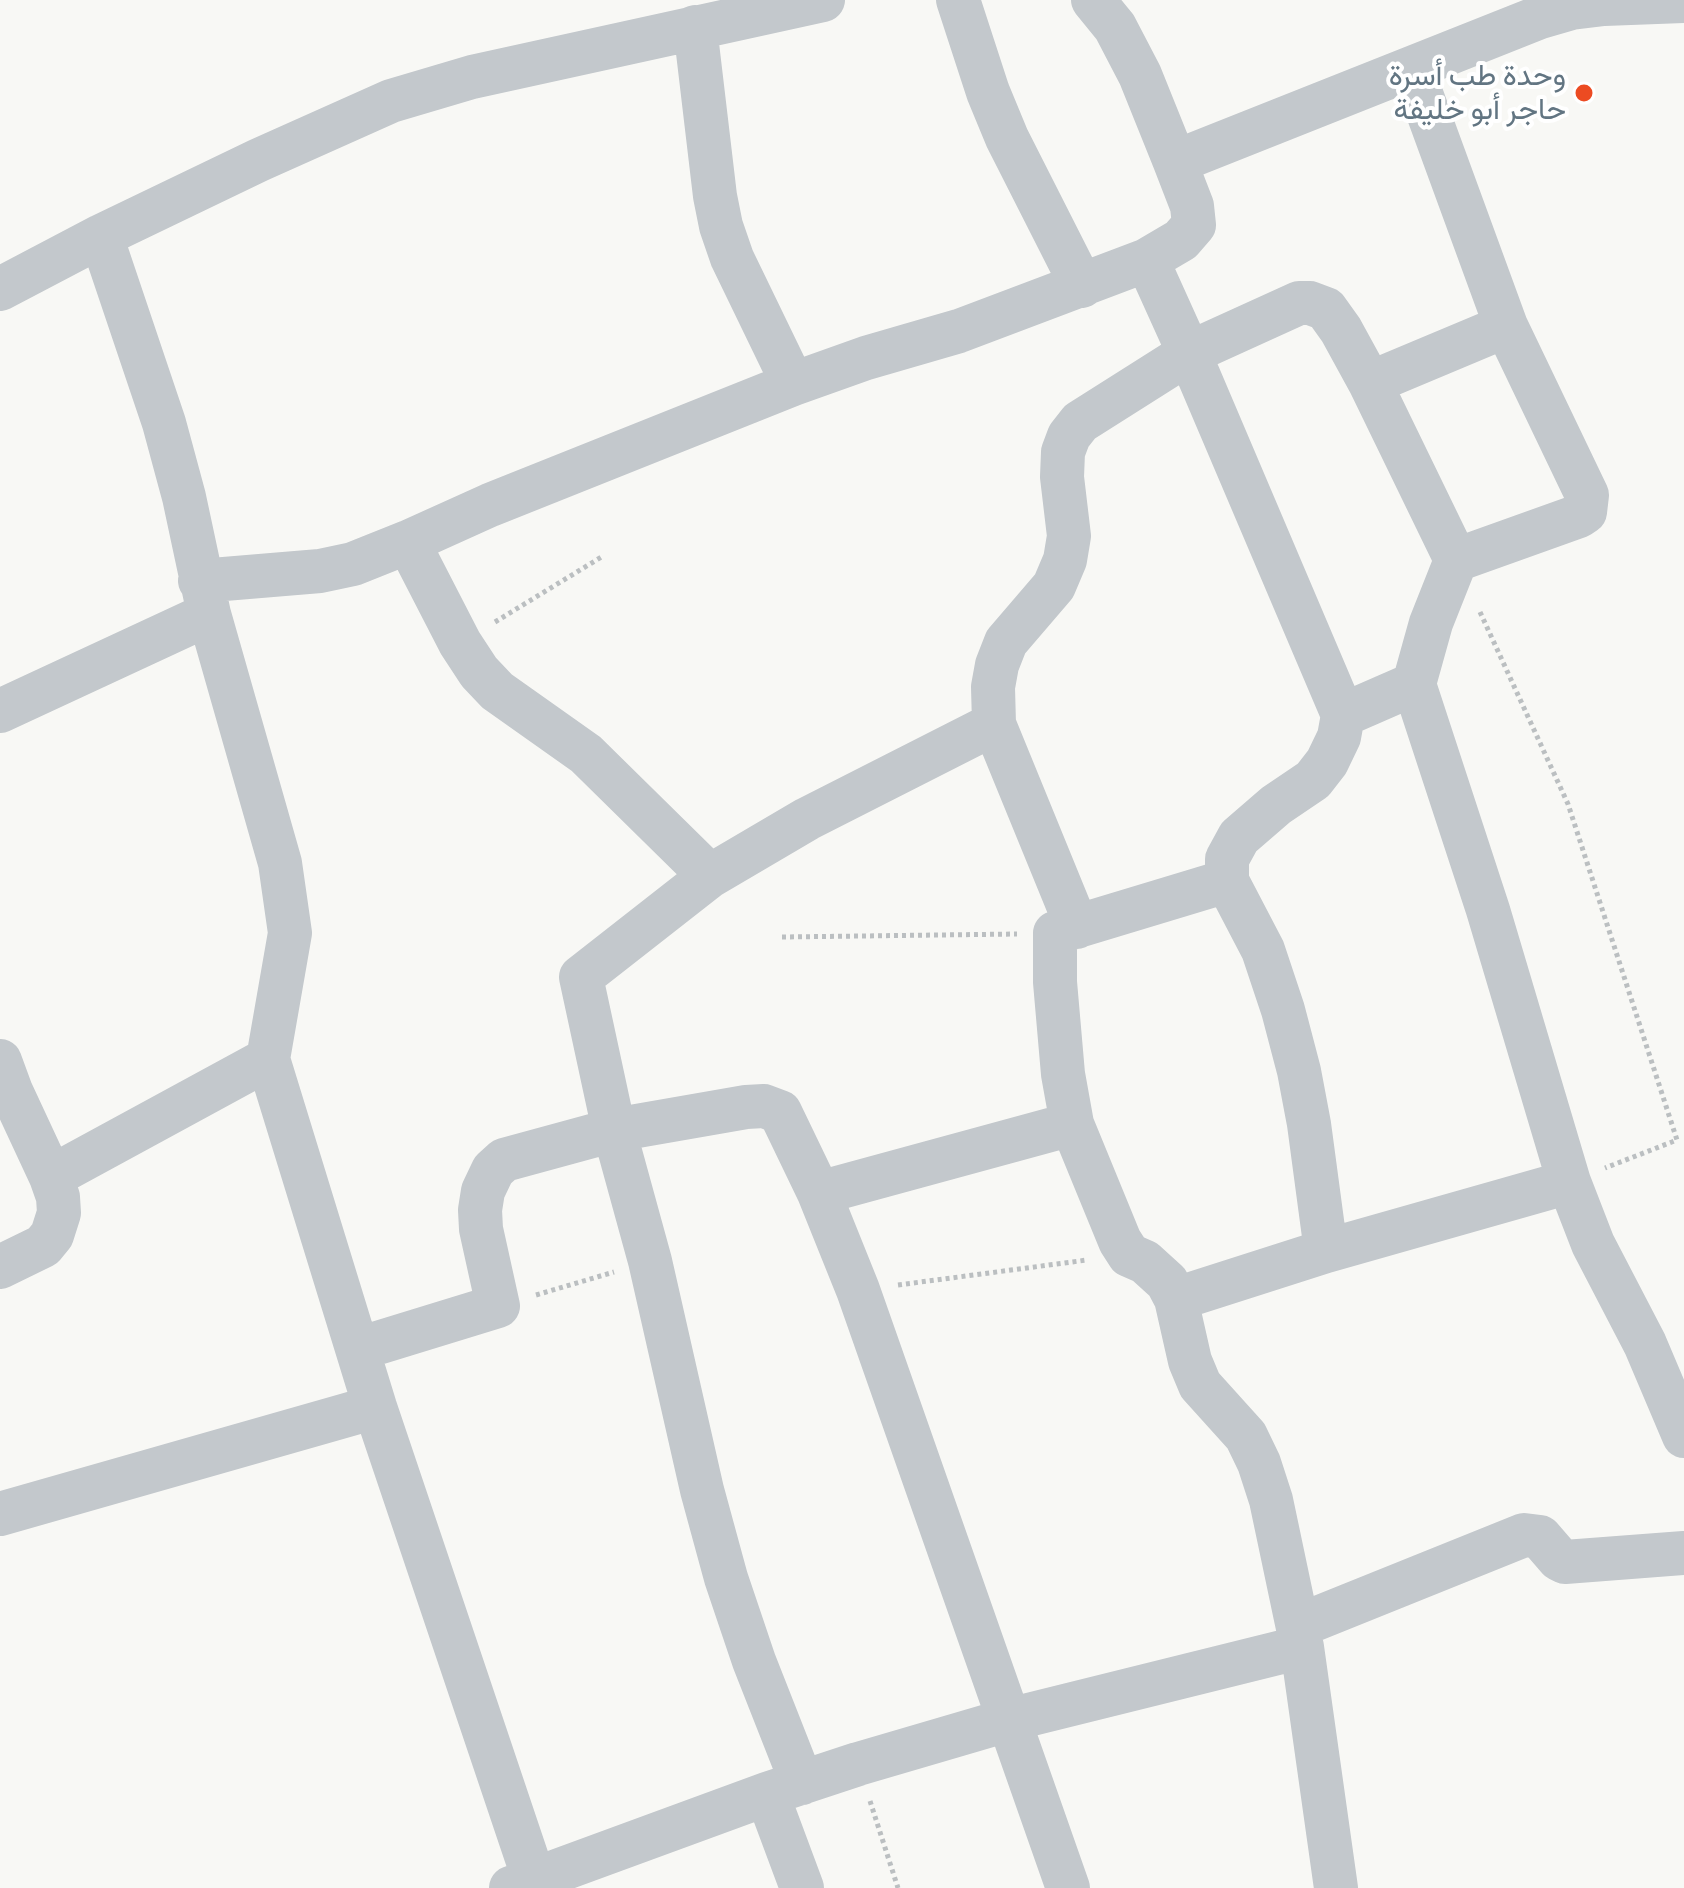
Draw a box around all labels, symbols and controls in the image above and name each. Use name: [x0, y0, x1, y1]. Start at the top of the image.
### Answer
place label: وحدة طب أسرة حاجر أبو خليفة: [1389, 58, 1566, 128]
marker: وحدة طب أسرة حاجر أبو خليفة: [1573, 82, 1595, 104]

